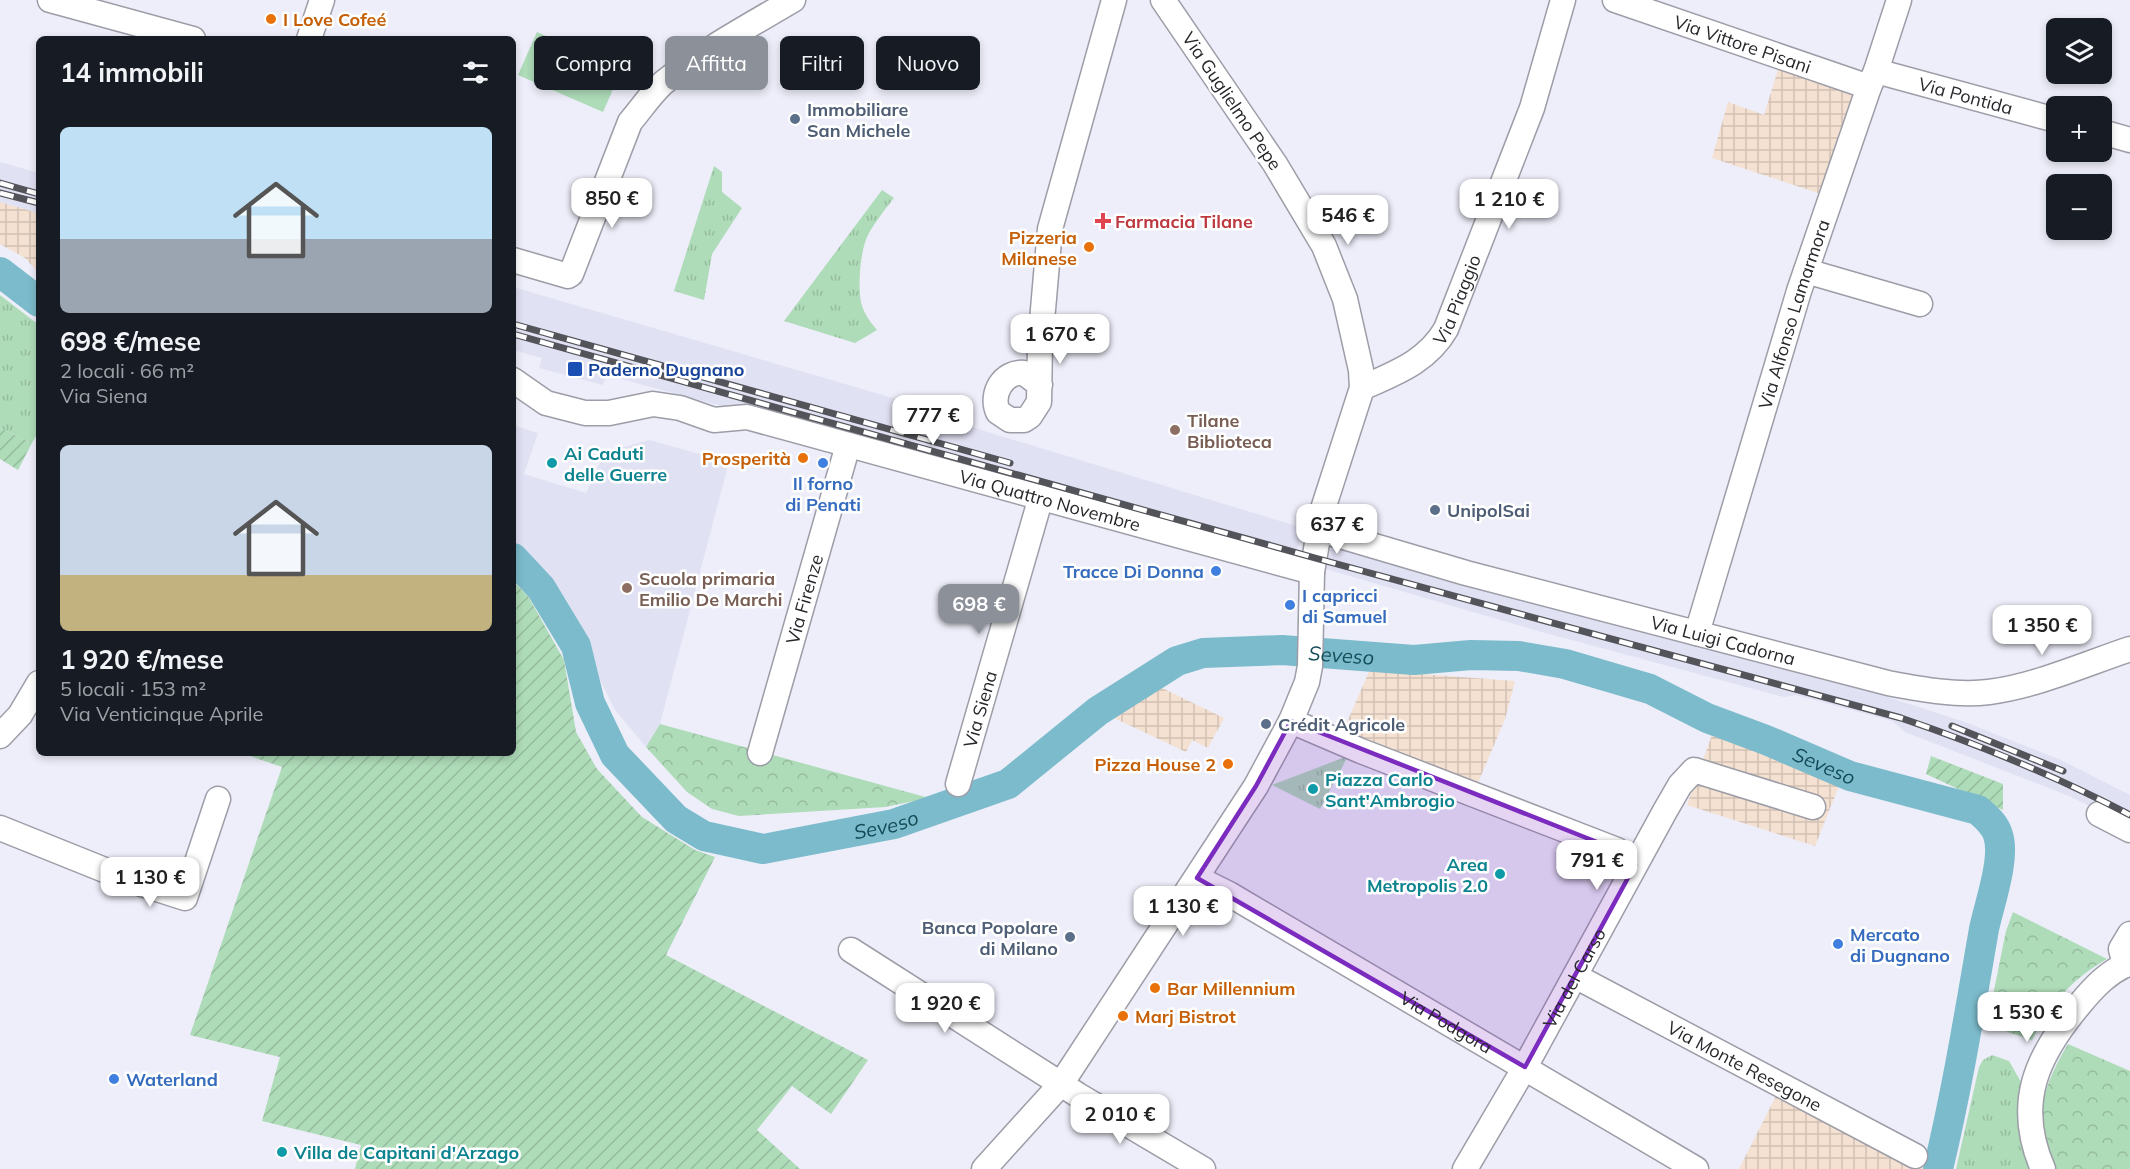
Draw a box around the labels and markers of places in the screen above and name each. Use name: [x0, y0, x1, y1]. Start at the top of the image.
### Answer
place label: I Love Cofeé: [283, 8, 386, 31]
marker: I Love Cofeé: [264, 12, 278, 26]
place label: Immobiliare San Michele: [807, 98, 910, 142]
marker: Immobiliare San Michele: [788, 112, 802, 126]
pin: 850 €: [570, 178, 654, 229]
pin: 1 210 €: [1454, 179, 1564, 230]
pin: 546 €: [1306, 195, 1390, 246]
place label: Farmacia Tilane: [1115, 210, 1253, 233]
marker: Farmacia Tilane: [1096, 214, 1110, 228]
place label: Pizzeria Milanese: [1001, 226, 1077, 270]
marker: Pizzeria Milanese: [1082, 240, 1096, 254]
pin: 1 670 €: [1005, 314, 1115, 365]
place label: Paderno Dugnano: [588, 358, 744, 381]
marker: Paderno Dugnano: [566, 360, 584, 378]
pin: 777 €: [891, 395, 975, 446]
place label: Tilane Biblioteca: [1187, 409, 1272, 453]
marker: Tilane Biblioteca: [1168, 423, 1182, 437]
place label: Ai Caduti delle Guerre: [564, 442, 667, 486]
place label: Prosperità: [702, 447, 791, 470]
marker: Prosperità: [796, 451, 810, 465]
marker: Ai Caduti delle Guerre: [545, 456, 559, 470]
marker: Il forno di Penati: [816, 456, 830, 470]
place label: Il forno di Penati: [785, 472, 861, 516]
place label: UnipolSai: [1447, 499, 1530, 522]
marker: UnipolSai: [1428, 503, 1442, 517]
pin: 637 €: [1295, 504, 1379, 555]
place label: Tracce Di Donna: [1063, 560, 1204, 583]
marker: Tracce Di Donna: [1209, 564, 1223, 578]
place label: Scuola primaria Emilio De Marchi: [639, 567, 782, 611]
marker: Scuola primaria Emilio De Marchi: [620, 581, 634, 595]
pin: 698 €: [937, 584, 1021, 635]
place label: I capricci di Samuel: [1302, 584, 1387, 628]
marker: I capricci di Samuel: [1283, 598, 1297, 612]
pin: 1 350 €: [1987, 605, 2097, 656]
place label: Crédit Agricole: [1278, 713, 1405, 736]
marker: Crédit Agricole: [1259, 717, 1273, 731]
place label: Pizza House 2: [1094, 753, 1216, 776]
marker: Pizza House 2: [1221, 757, 1235, 771]
place label: Piazza Carlo Sant'Ambrogio: [1325, 768, 1455, 812]
marker: Piazza Carlo Sant'Ambrogio: [1306, 782, 1320, 796]
pin: 791 €: [1555, 840, 1639, 891]
place label: Area Metropolis 2.0: [1367, 853, 1488, 897]
pin: 1 130 €: [95, 857, 205, 908]
marker: Area Metropolis 2.0: [1493, 867, 1507, 881]
pin: 1 130 €: [1128, 886, 1238, 937]
place label: Banca Popolare di Milano: [922, 916, 1058, 960]
place label: Mercato di Dugnano: [1850, 923, 1950, 967]
marker: Banca Popolare di Milano: [1063, 930, 1077, 944]
marker: Mercato di Dugnano: [1831, 937, 1845, 951]
place label: Bar Millennium: [1167, 977, 1296, 1000]
marker: Bar Millennium: [1148, 981, 1162, 995]
pin: 1 920 €: [890, 983, 1000, 1034]
pin: 1 530 €: [1972, 992, 2082, 1043]
place label: Marj Bistrot: [1135, 1005, 1236, 1028]
marker: Marj Bistrot: [1116, 1009, 1130, 1023]
place label: Waterland: [126, 1068, 218, 1091]
marker: Waterland: [107, 1072, 121, 1086]
pin: 2 010 €: [1065, 1094, 1175, 1145]
place label: Villa de Capitani d'Arzago: [293, 1141, 519, 1164]
marker: Villa de Capitani d'Arzago: [275, 1145, 289, 1159]

